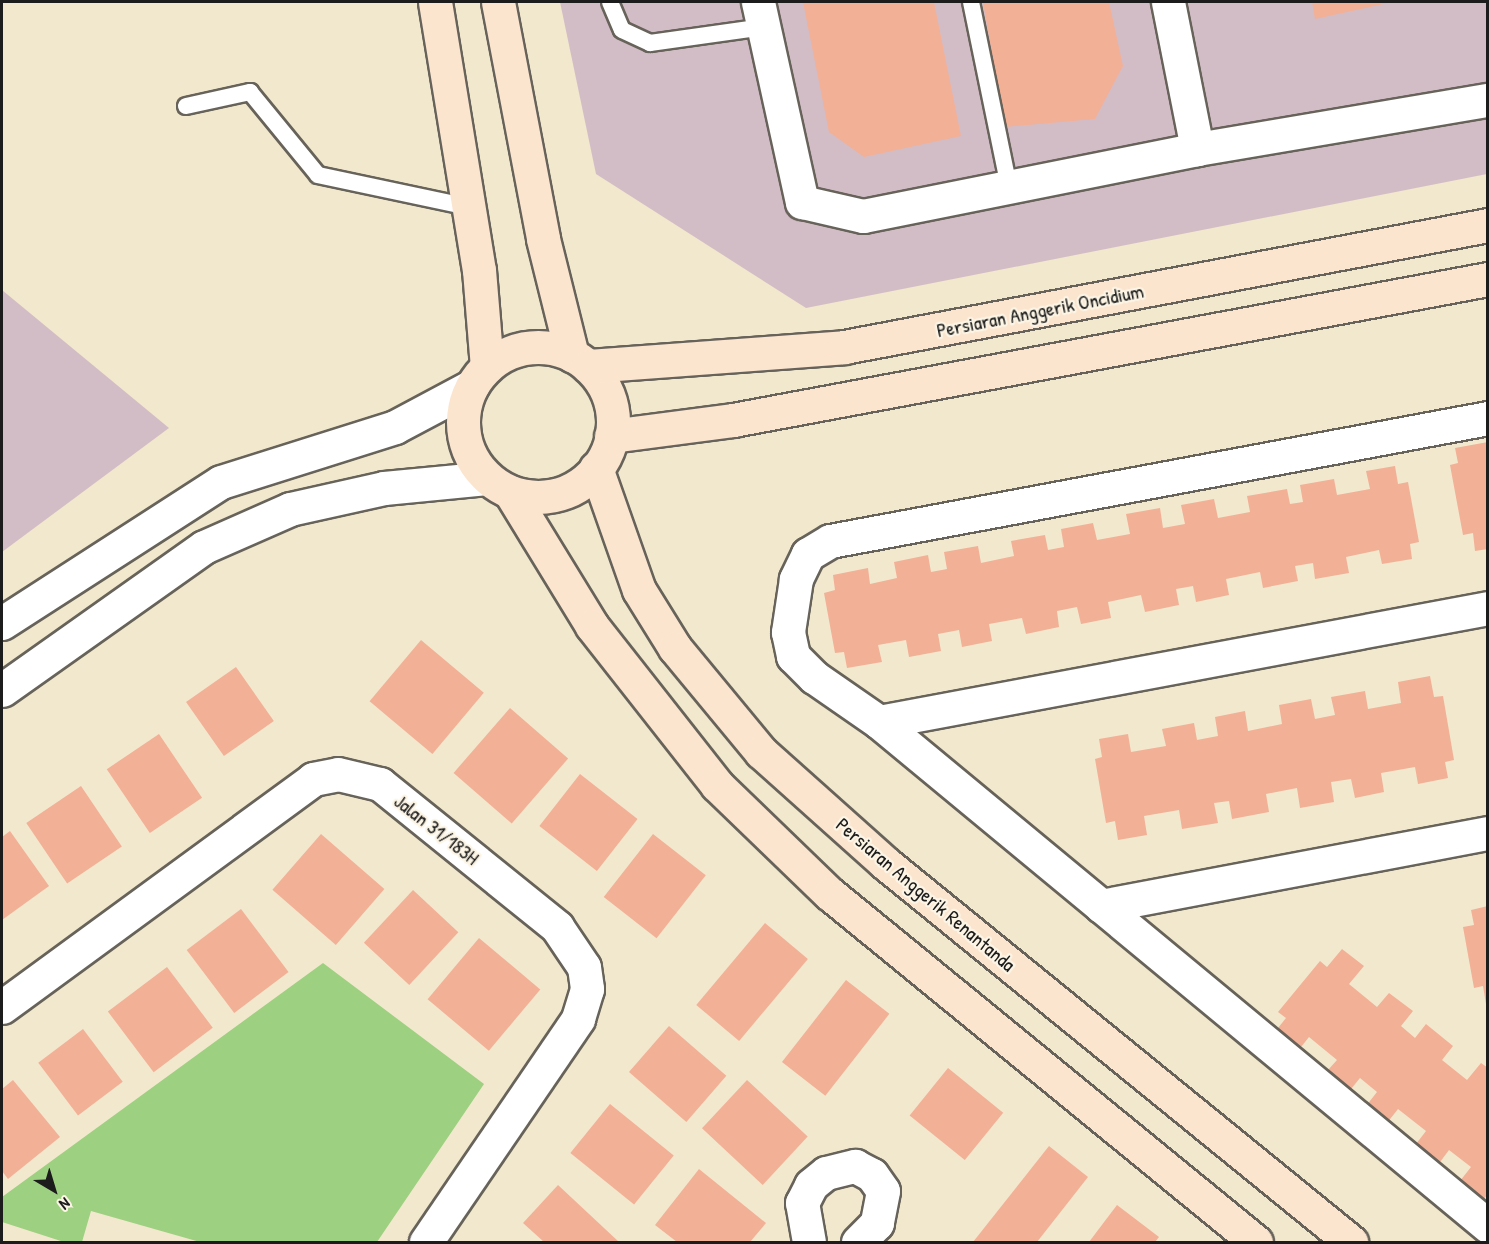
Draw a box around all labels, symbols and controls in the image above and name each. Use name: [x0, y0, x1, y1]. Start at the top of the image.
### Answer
street label: Persiaran Anggerik Oncidium: [934, 278, 1146, 342]
street label: Jalan 31/183H: [390, 788, 484, 870]
street label: Persiaran Anggerik Renantanda: [832, 812, 1020, 976]
north arrow: [24, 1160, 84, 1220]
text: N: [55, 1193, 75, 1215]

